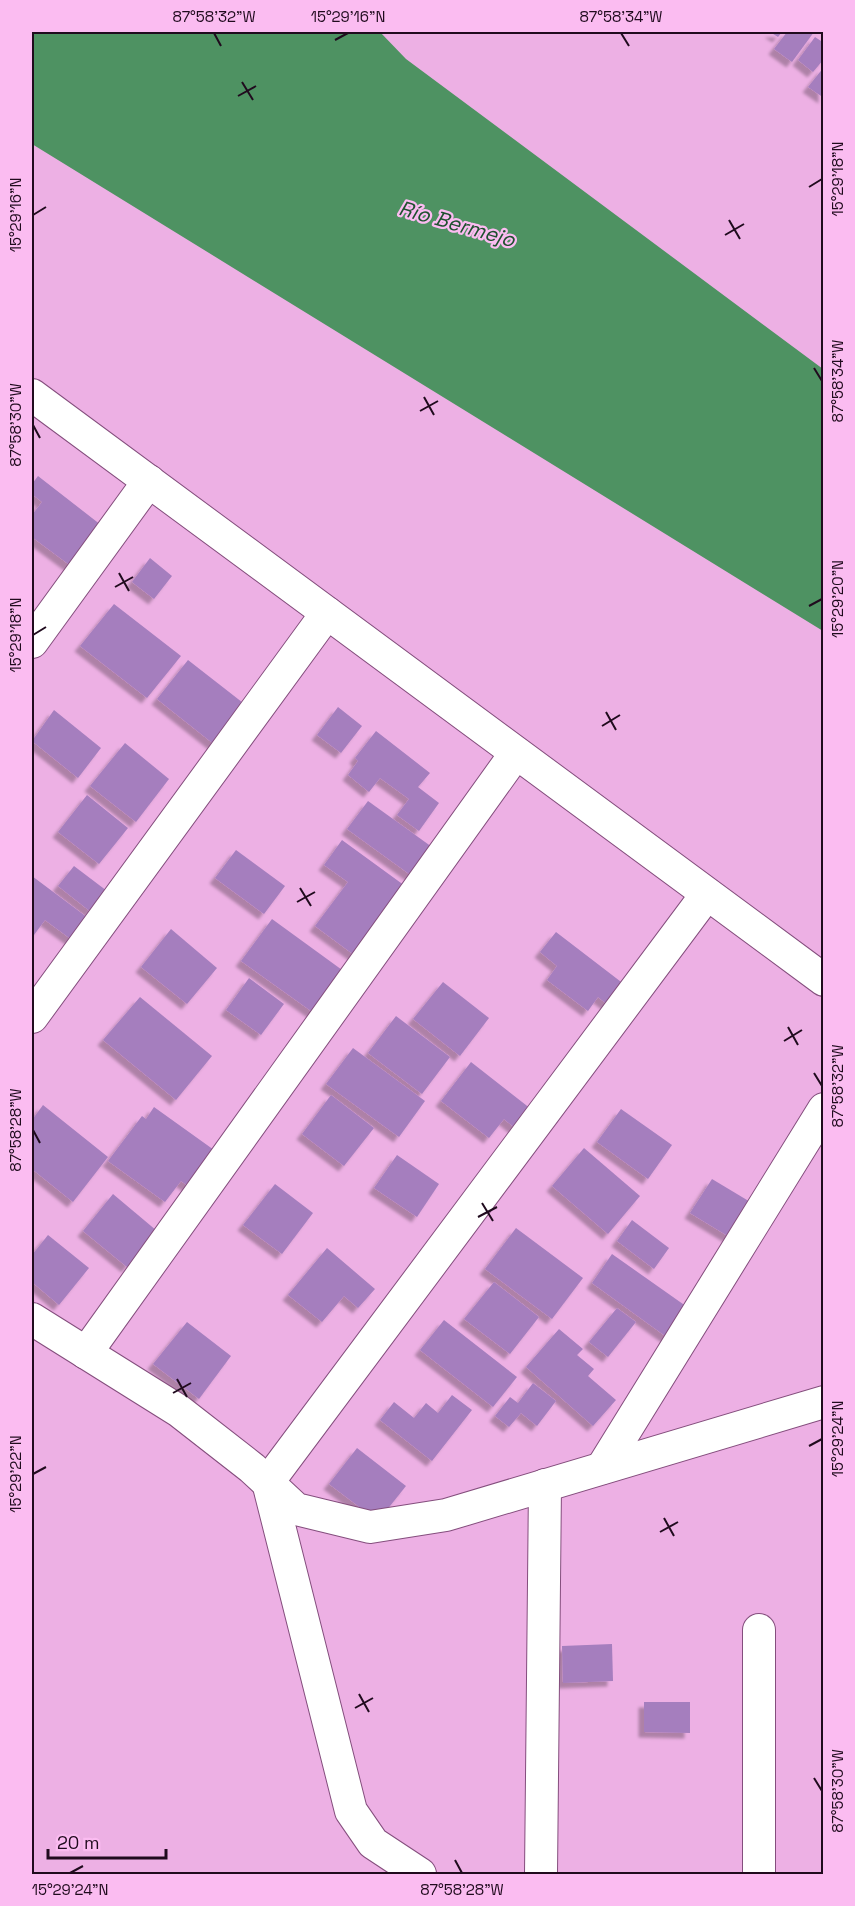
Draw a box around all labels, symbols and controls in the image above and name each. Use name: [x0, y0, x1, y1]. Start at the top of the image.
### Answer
text: 87°58'32"W: [172, 7, 256, 26]
text: 15°29'16"N: [311, 7, 385, 26]
text: 87°58'34"W: [580, 7, 662, 26]
text: 15°29'18"N: [828, 142, 847, 216]
text: 15°29'16"N: [6, 178, 25, 252]
water label: Río Bermejo: [396, 194, 519, 253]
text: 87°58'34"W: [828, 340, 847, 422]
text: 87°58'30"W: [6, 383, 25, 467]
text: 15°29'20"N: [828, 560, 847, 638]
text: 15°29'18"N: [6, 598, 25, 672]
text: 87°58'32"W: [828, 1044, 847, 1128]
text: 87°58'28"W: [6, 1088, 25, 1172]
text: 15°29'24"N: [828, 1401, 847, 1477]
text: 15°29'22"N: [6, 1435, 25, 1513]
text: 87°58'30"W: [828, 1749, 847, 1833]
scale bar: [48, 1822, 166, 1860]
text: 20 m: [57, 1831, 100, 1854]
text: 15°29'24"N: [32, 1880, 108, 1899]
text: 87°58'28"W: [420, 1880, 504, 1899]

